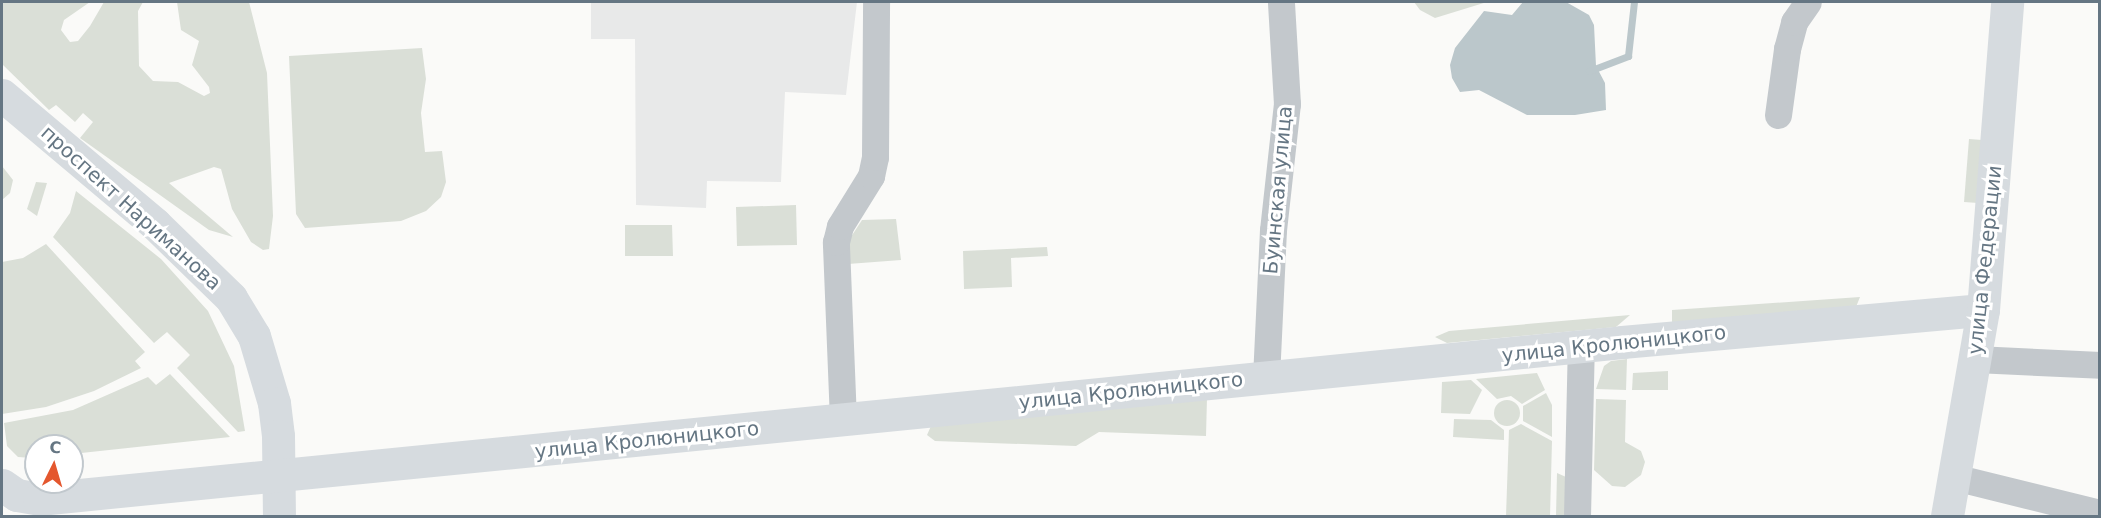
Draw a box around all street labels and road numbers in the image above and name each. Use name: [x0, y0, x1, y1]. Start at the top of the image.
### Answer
street label: Буинская улица: [1259, 105, 1297, 275]
street label: проспект Нариманова: [36, 121, 226, 295]
street label: улица Федерации: [1963, 164, 2007, 356]
street label: улица Кролюницкого: [1501, 320, 1727, 368]
street label: улица Кролюницкого: [1018, 367, 1244, 415]
street label: улица Кролюницкого: [534, 416, 760, 464]

